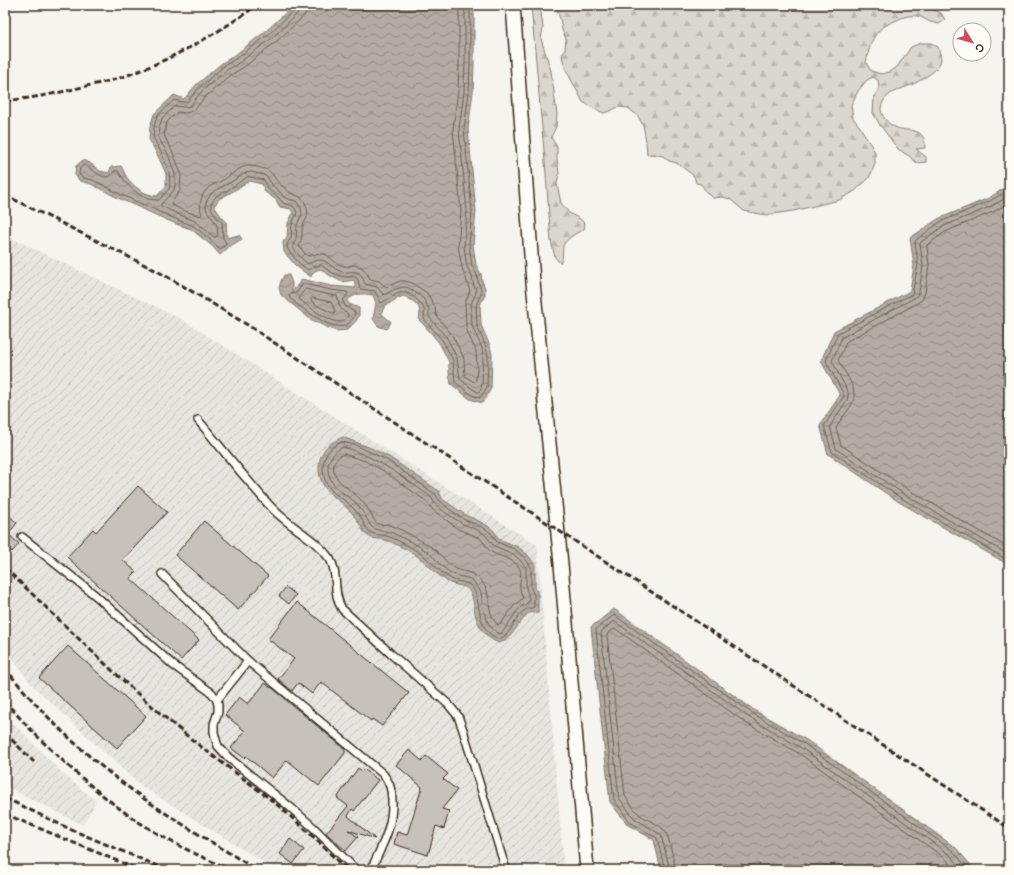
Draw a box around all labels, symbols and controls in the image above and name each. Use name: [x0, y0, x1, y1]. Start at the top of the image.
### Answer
north arrow: [952, 22, 992, 62]
text: С: [972, 41, 987, 55]

